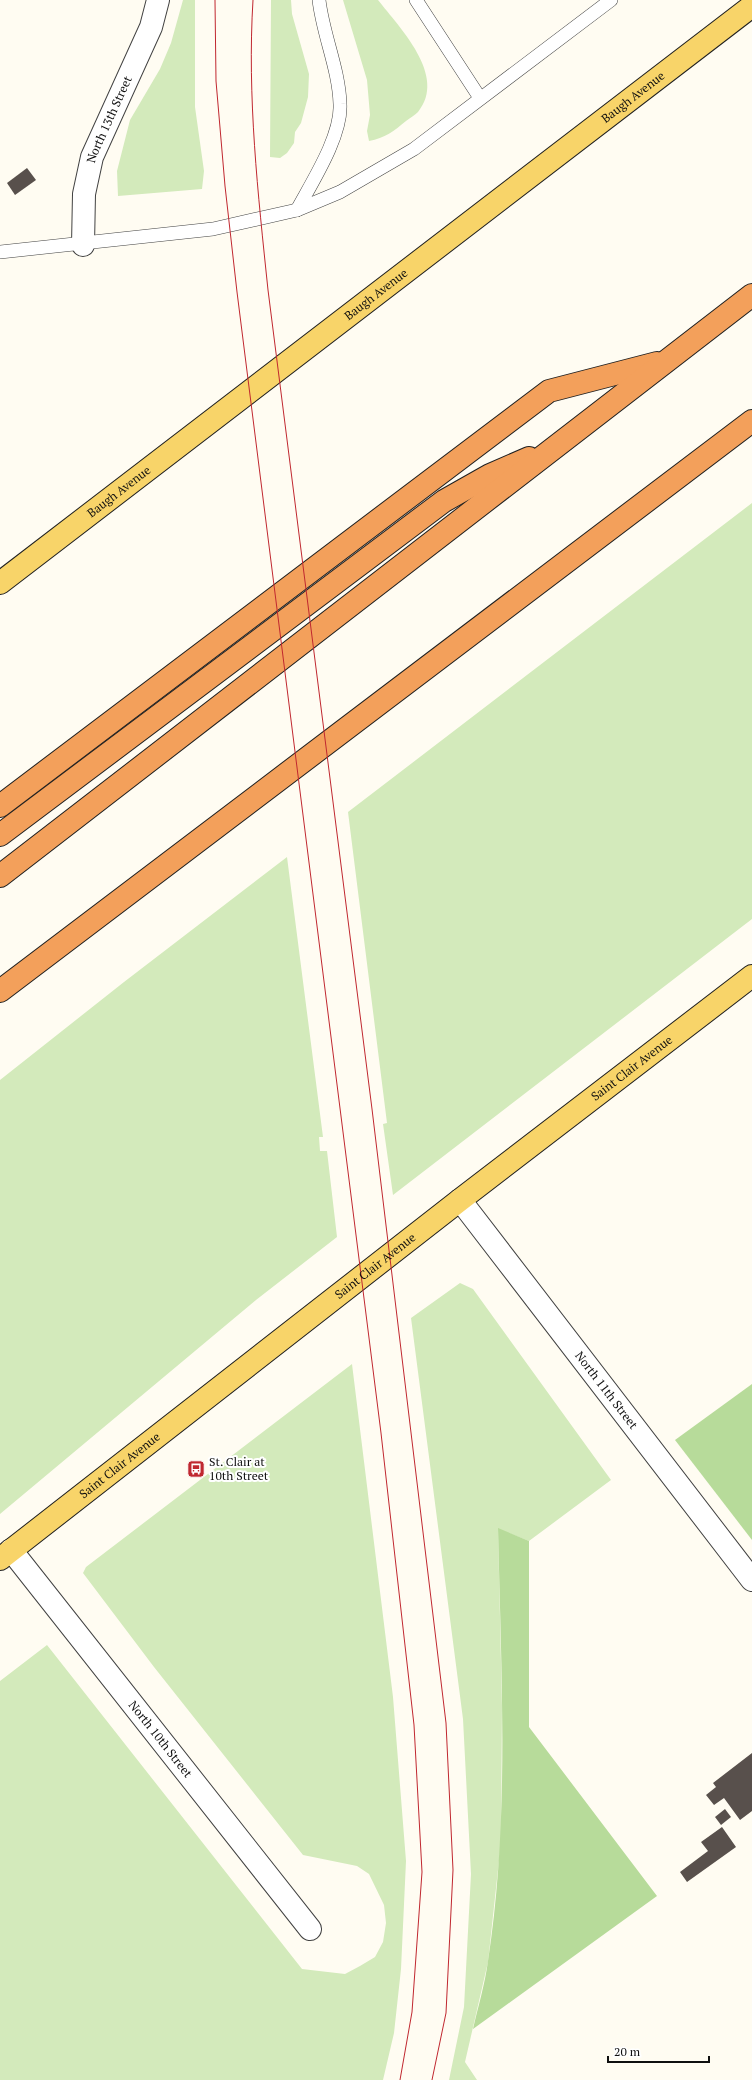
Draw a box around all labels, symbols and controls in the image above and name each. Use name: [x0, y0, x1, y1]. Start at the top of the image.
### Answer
street label: Baugh Avenue: [598, 68, 667, 126]
street label: North 13th Street: [83, 73, 135, 164]
street label: Baugh Avenue: [341, 265, 410, 323]
street label: Baugh Avenue: [84, 462, 153, 520]
street label: Saint Clair Avenue: [588, 1032, 675, 1104]
street label: Saint Clair Avenue: [332, 1230, 418, 1302]
street label: North 11th Street: [572, 1348, 641, 1432]
street label: Saint Clair Avenue: [76, 1429, 163, 1501]
place label: St. Clair at 10th Street: [209, 1454, 269, 1483]
bus stop icon: St. Clair at 10th Street: [186, 1459, 206, 1479]
street label: North 10th Street: [126, 1697, 196, 1781]
scale bar: [608, 2038, 709, 2064]
text: 20 m: [614, 2044, 641, 2059]

